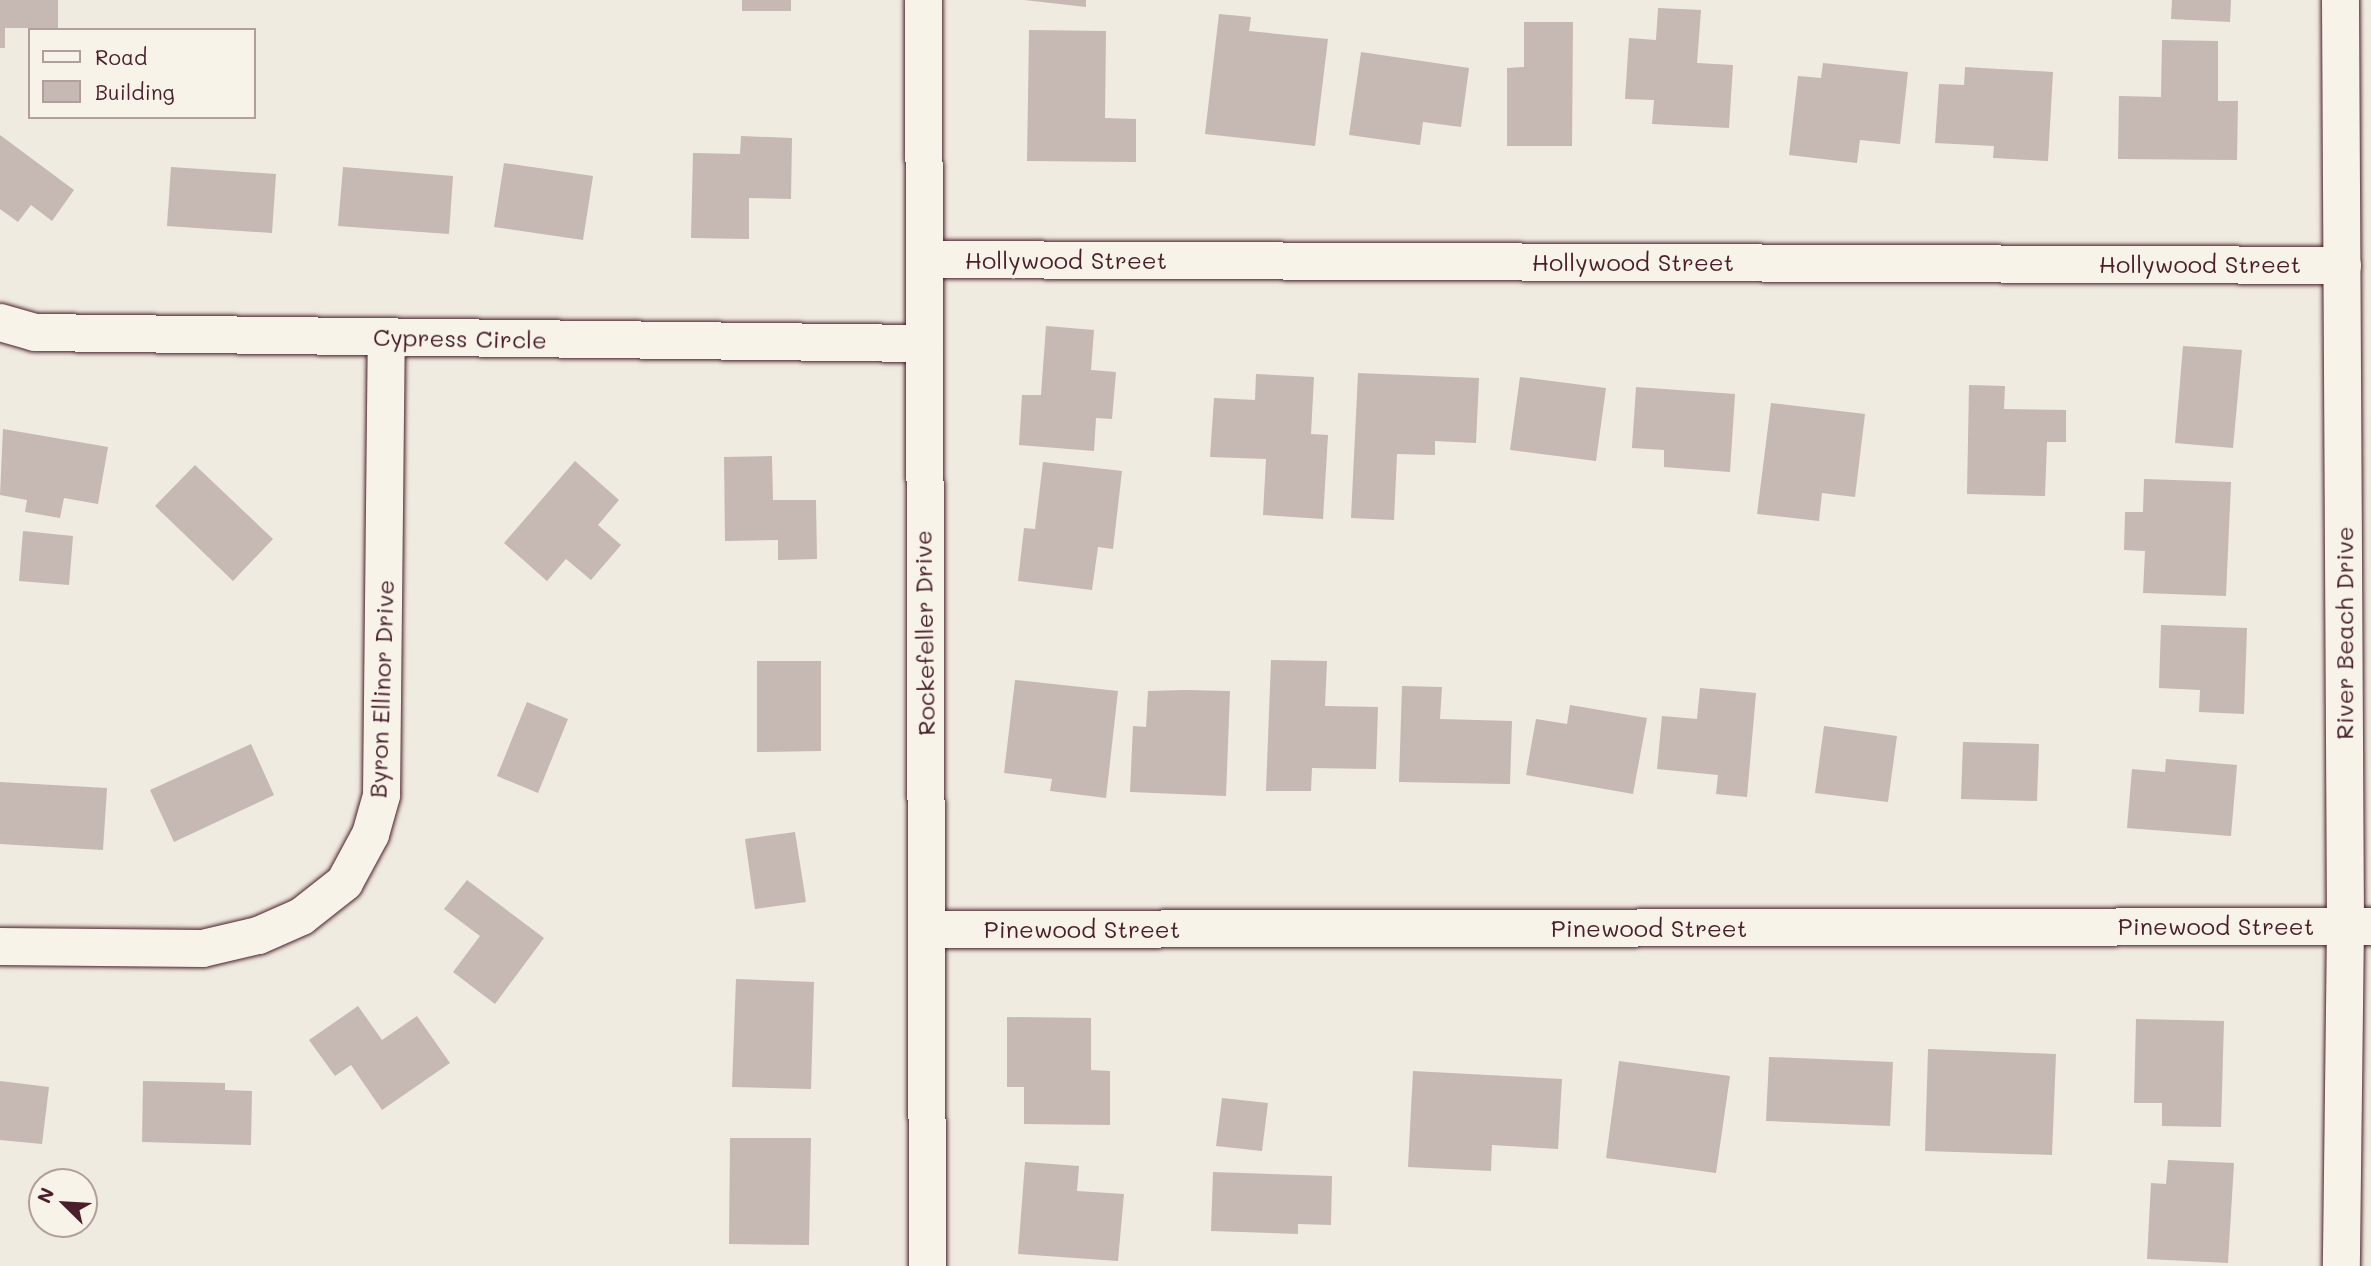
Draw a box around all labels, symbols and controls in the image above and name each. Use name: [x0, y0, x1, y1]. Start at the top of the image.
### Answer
legend: [28, 28, 256, 119]
text: Road: [95, 43, 147, 70]
text: Building: [95, 78, 175, 105]
street label: Hollywood Street: [965, 246, 1167, 274]
street label: Hollywood Street: [1532, 248, 1734, 276]
street label: Hollywood Street: [2099, 250, 2301, 278]
street label: Cypress Circle: [373, 322, 547, 354]
street label: River Beach Drive: [2330, 526, 2358, 740]
street label: Rockefeller Drive: [908, 530, 940, 736]
street label: Byron Ellinor Drive: [363, 579, 399, 799]
street label: Pinewood Street: [2118, 912, 2314, 940]
street label: Pinewood Street: [1551, 914, 1747, 942]
street label: Pinewood Street: [984, 915, 1180, 943]
north arrow: [28, 1168, 98, 1238]
text: N: [31, 1183, 60, 1207]

